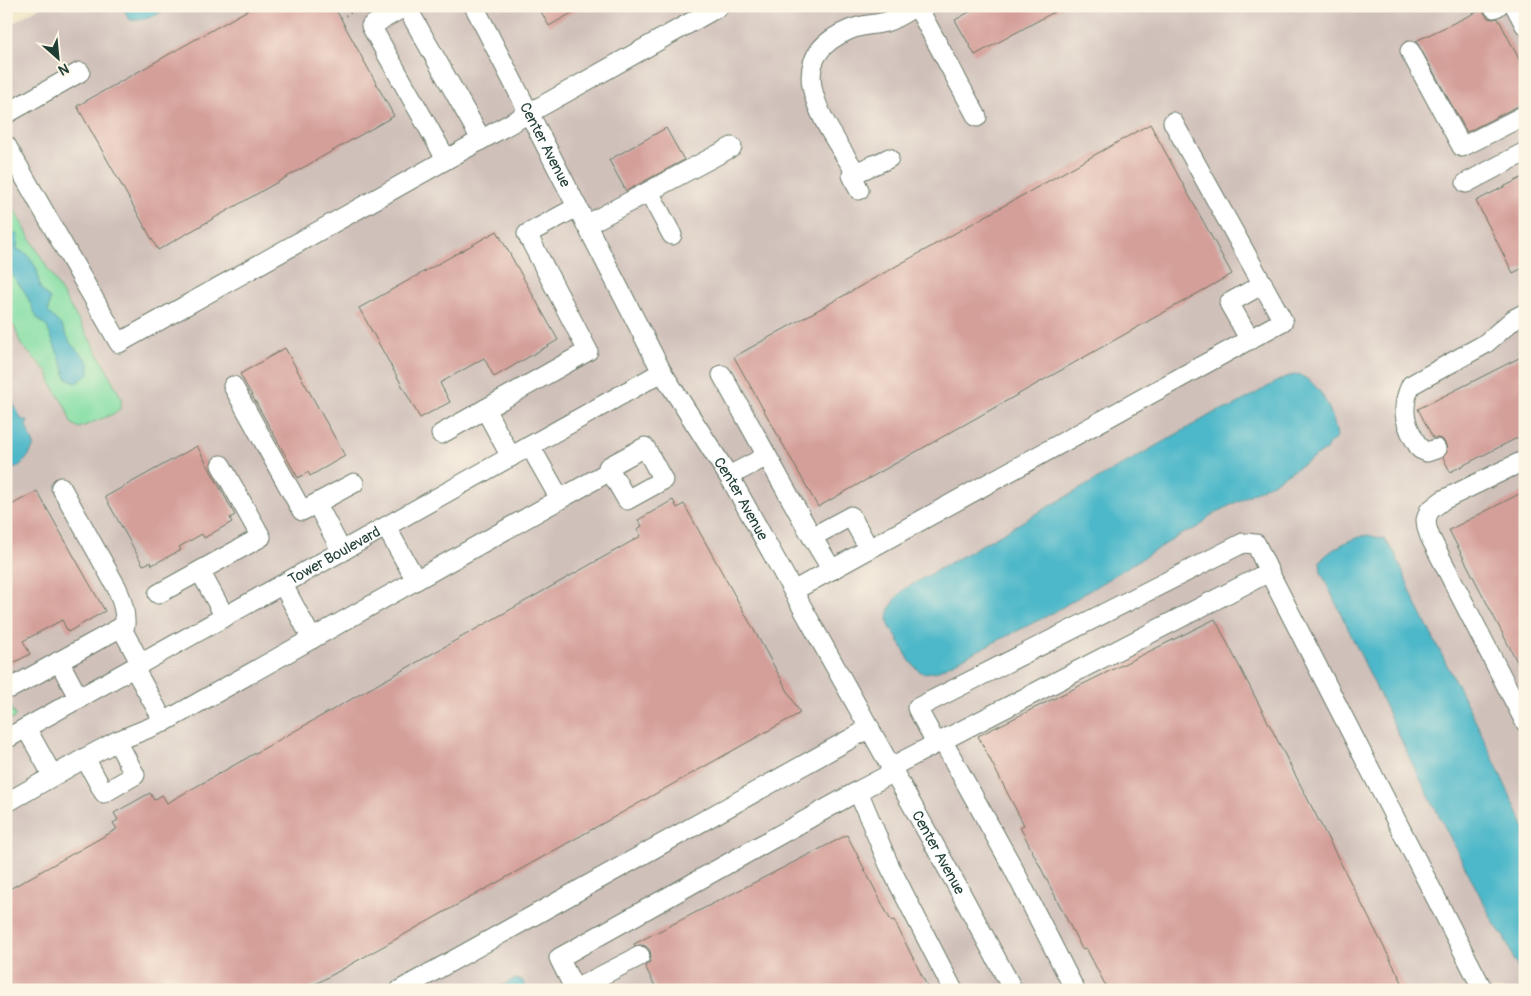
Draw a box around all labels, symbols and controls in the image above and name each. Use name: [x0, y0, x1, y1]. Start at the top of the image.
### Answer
north arrow: [32, 32, 82, 82]
text: N: [56, 59, 72, 79]
street label: Center Avenue: [516, 99, 575, 191]
street label: Center Avenue: [710, 454, 773, 544]
street label: Tower Boulevard: [285, 522, 384, 589]
street label: Center Avenue: [908, 807, 970, 898]

